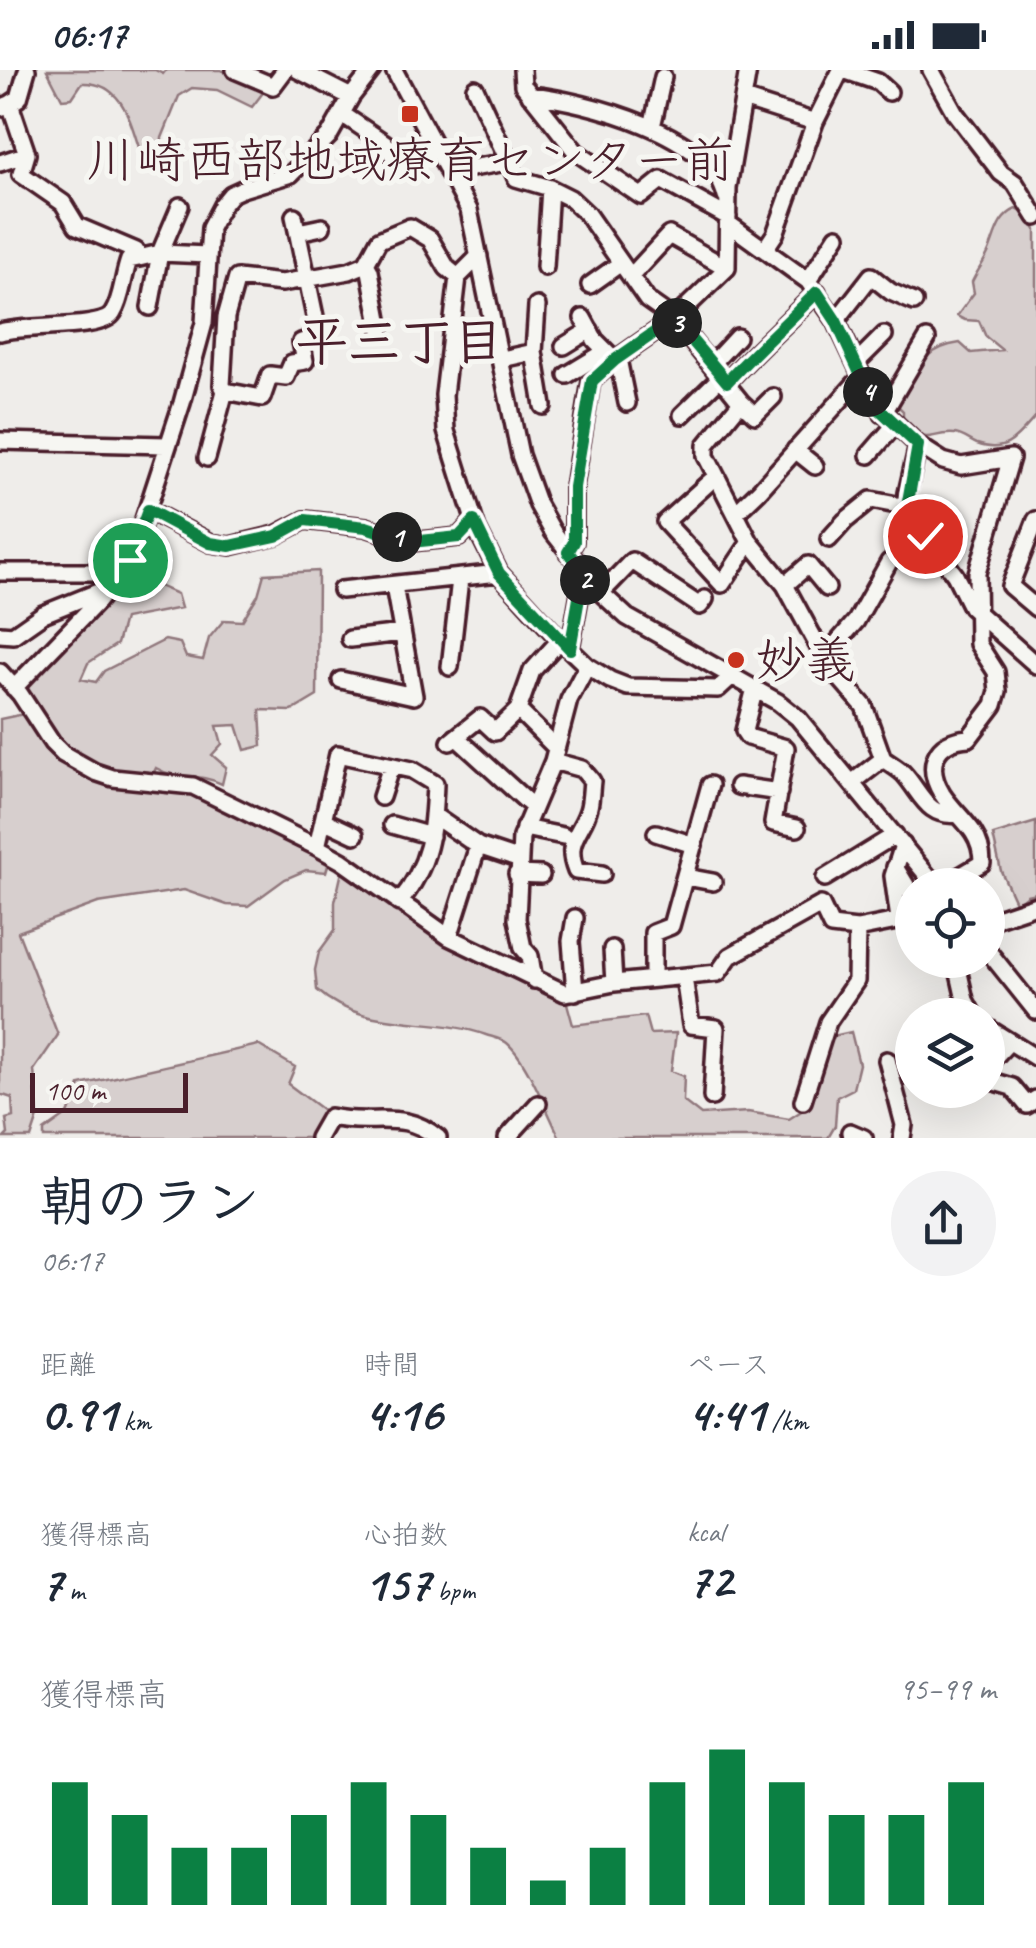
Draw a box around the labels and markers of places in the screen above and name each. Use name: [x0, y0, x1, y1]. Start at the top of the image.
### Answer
marker: 川崎西部地域療育センター前: [399, 103, 421, 125]
place label: 川崎西部地域療育センター前: [86, 129, 734, 192]
pin: 3: [652, 298, 702, 348]
pin: 4: [843, 367, 893, 417]
pin: [883, 494, 968, 579]
pin: 1: [372, 512, 422, 562]
pin: [88, 518, 173, 603]
pin: 2: [560, 555, 610, 605]
place label: 妙義: [756, 629, 856, 692]
marker: 妙義: [725, 649, 747, 671]

